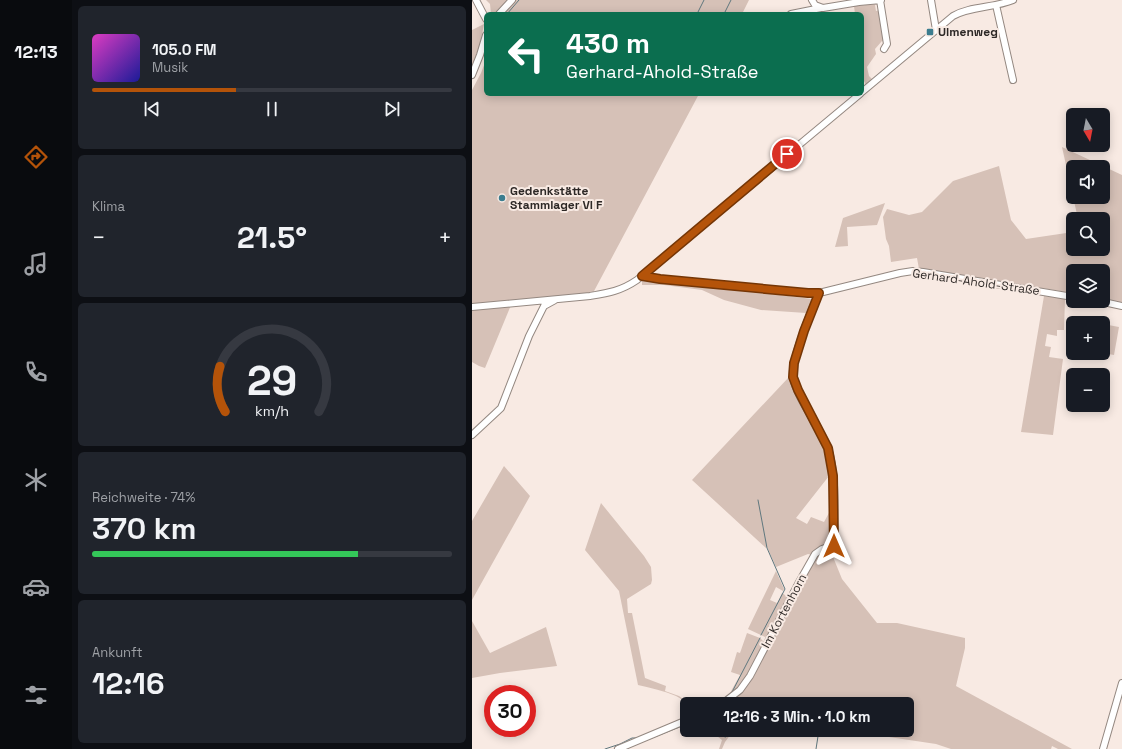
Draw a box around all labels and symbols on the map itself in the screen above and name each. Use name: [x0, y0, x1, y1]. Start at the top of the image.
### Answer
place label: Ulmenweg: [938, 24, 998, 40]
marker: Ulmenweg: [925, 27, 935, 37]
north arrow: [1066, 108, 1110, 152]
pin: [770, 137, 804, 171]
place label: Gedenkstätte Stammlager VI F: [510, 183, 603, 213]
marker: Gedenkstätte Stammlager VI F: [497, 193, 507, 203]
street label: Gerhard-Ahold-Straße: [911, 265, 1041, 299]
position arrow: [813, 525, 855, 567]
street label: Im Kortenhorn: [758, 571, 810, 651]
speed limit sign: 30: [484, 685, 536, 737]

